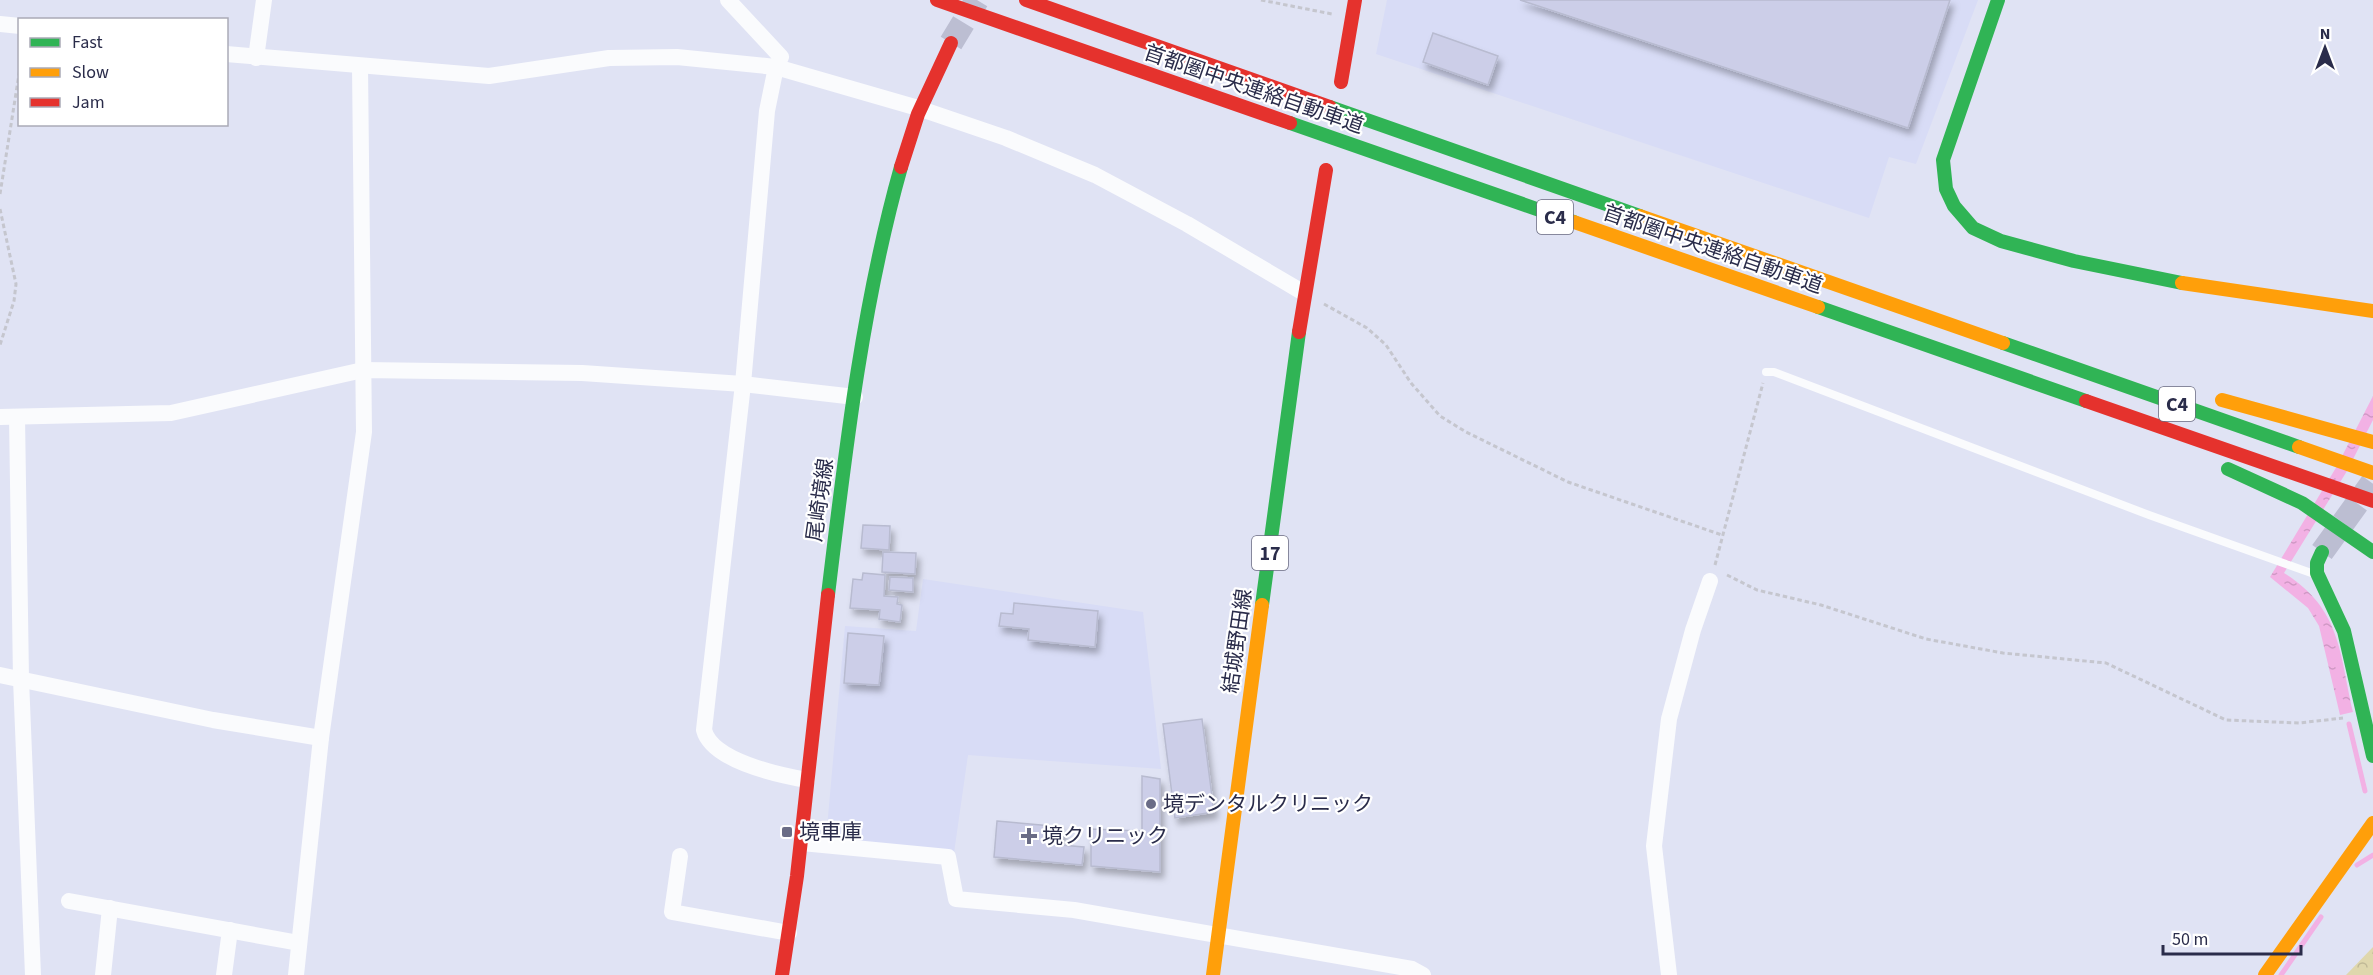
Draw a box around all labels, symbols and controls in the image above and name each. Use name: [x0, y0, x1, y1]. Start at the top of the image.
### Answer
legend: [18, 18, 228, 126]
north arrow: [2295, 18, 2355, 78]
text: N: [2320, 23, 2330, 45]
text: Fast: [72, 30, 103, 55]
street label: 首都圏中央連絡自動車道: [1140, 37, 1368, 141]
text: Slow: [72, 60, 109, 85]
text: Jam: [72, 90, 105, 115]
street label: 首都圏中央連絡自動車道: [1599, 197, 1827, 301]
road number: C4: [1537, 200, 1573, 234]
road number: C4: [2159, 387, 2195, 421]
street label: 尾崎境線: [799, 456, 841, 544]
road number: 17: [1252, 536, 1288, 570]
street label: 結城野田線: [1215, 587, 1259, 695]
place label: 境デンタルクリニック: [1163, 789, 1373, 819]
marker: 境デンタルクリニック: [1144, 797, 1158, 811]
place label: 境車庫: [799, 817, 862, 847]
place label: 境クリニック: [1042, 821, 1168, 851]
marker: 境車庫: [780, 825, 794, 839]
marker: 境クリニック: [1020, 827, 1038, 845]
scale bar: [2163, 918, 2301, 956]
text: 50 m: [2172, 927, 2208, 952]

